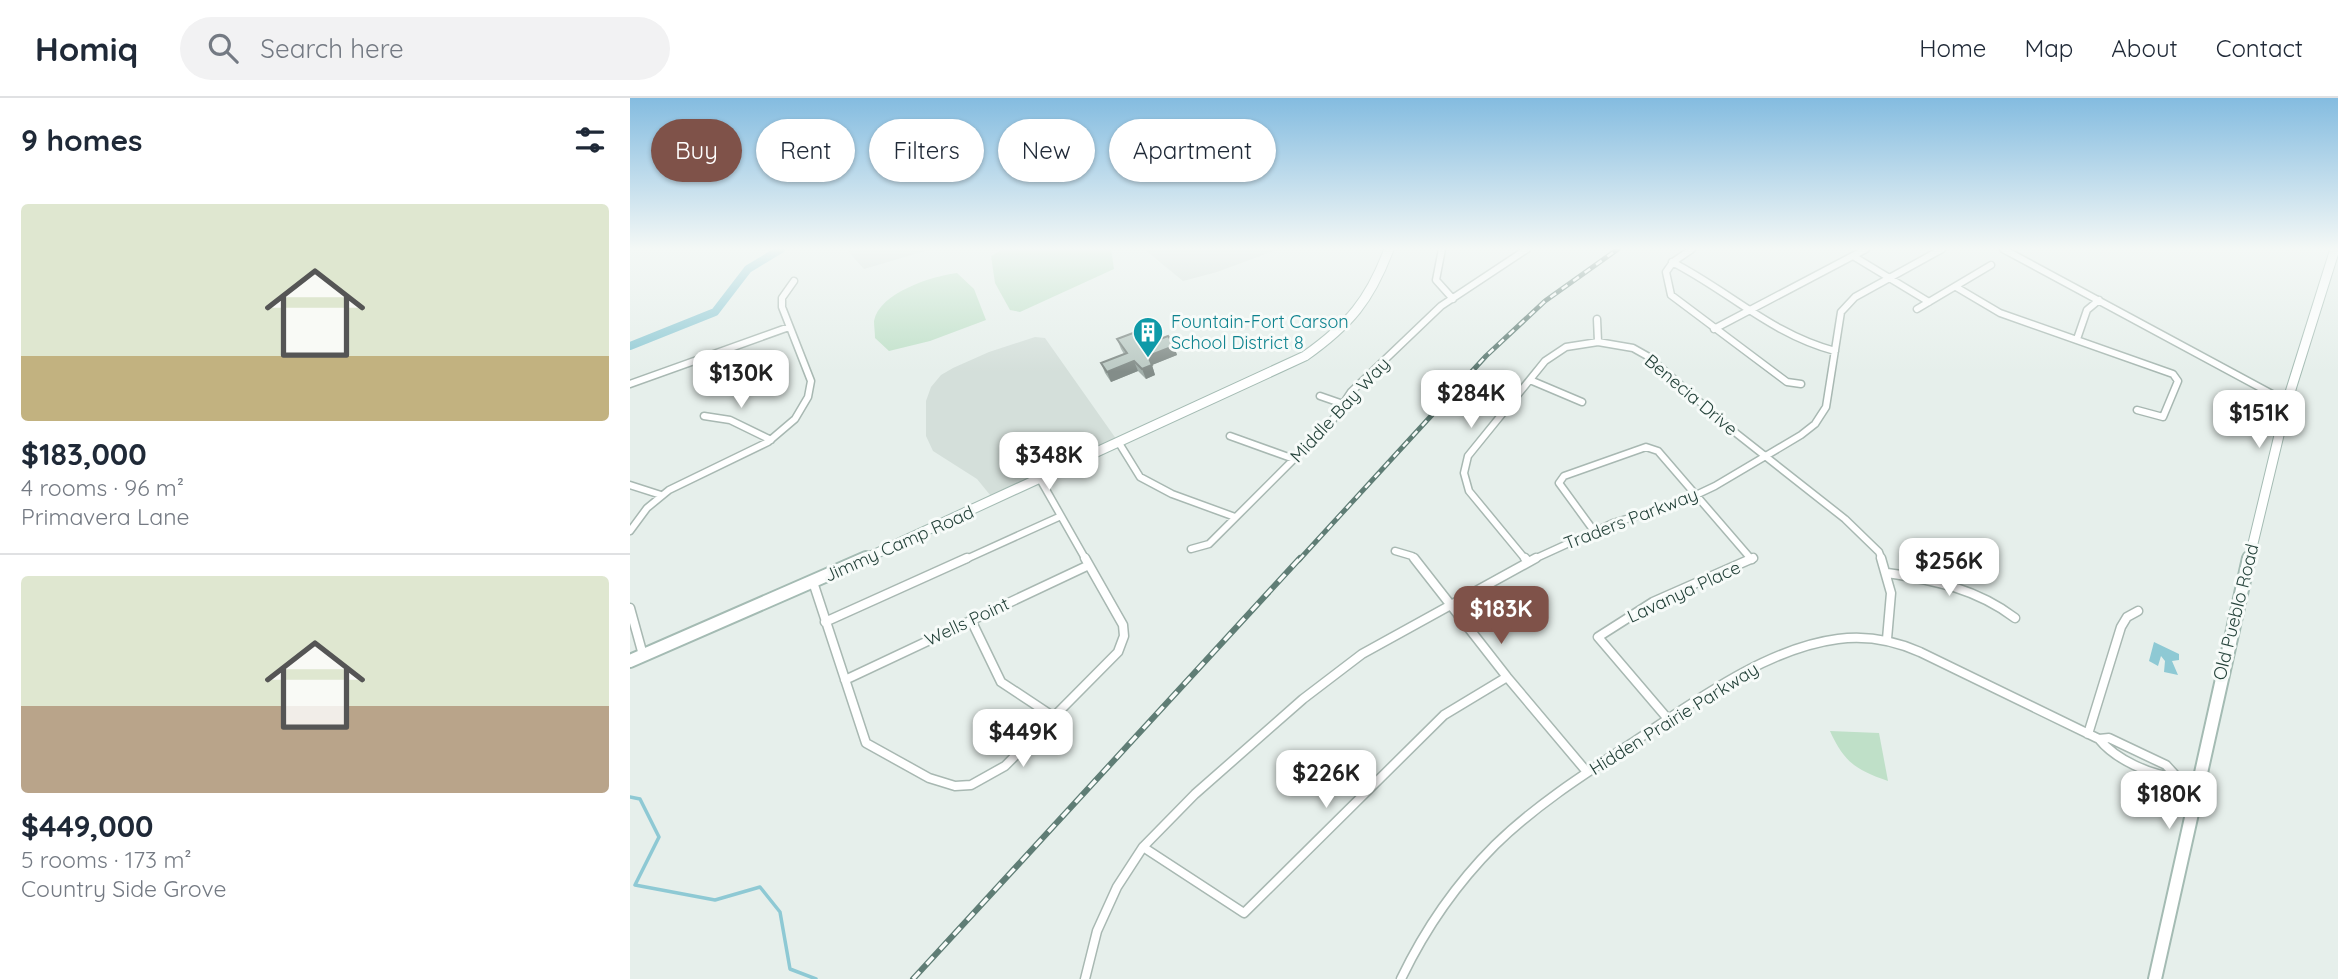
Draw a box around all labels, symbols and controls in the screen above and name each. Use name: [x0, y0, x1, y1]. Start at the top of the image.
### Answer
search box: [180, 17, 670, 80]
text: Homiq: [35, 28, 138, 69]
icon: search: [204, 29, 242, 67]
text: Search here: [260, 32, 404, 65]
text: Home: [1919, 33, 1986, 63]
text: Map: [2024, 33, 2073, 63]
text: About: [2111, 33, 2178, 63]
text: Contact: [2216, 33, 2303, 63]
chip: Buy: [651, 119, 742, 182]
chip: Rent: [756, 119, 855, 182]
chip: Filters: [869, 119, 984, 182]
chip: New: [998, 119, 1095, 182]
chip: Apartment: [1109, 119, 1276, 182]
text: 9 homes: [21, 121, 143, 159]
icon: filters: [571, 121, 609, 159]
icon: home: [252, 250, 378, 376]
place label: Fountain-Fort Carson School District 8: [1171, 310, 1349, 354]
building icon: Fountain-Fort Carson School District 8: [1131, 315, 1165, 359]
street label: Benecia Drive: [1640, 349, 1743, 440]
pin: $130K: [692, 350, 790, 410]
street label: Middle Bay Way: [1285, 352, 1394, 467]
text: $130K: [709, 358, 773, 387]
pin: $284K: [1422, 370, 1520, 430]
text: $284K: [1437, 378, 1505, 407]
pin: $151K: [2210, 390, 2308, 450]
text: $151K: [2229, 398, 2289, 427]
pin: $348K: [1000, 432, 1098, 492]
text: $183,000: [21, 435, 147, 473]
text: $348K: [1015, 440, 1083, 469]
text: 4 rooms · 96 m²: [21, 473, 184, 502]
street label: Traders Parkway: [1561, 482, 1701, 555]
street label: Jimmy Camp Road: [820, 500, 977, 587]
text: Primavera Lane: [21, 502, 189, 531]
pin: $256K: [1900, 538, 1998, 598]
street label: Old Pueblo Road: [2207, 541, 2264, 683]
text: $256K: [1915, 546, 1983, 575]
street label: Lavanya Place: [1624, 555, 1744, 628]
pin: $183K: [1452, 587, 1550, 646]
street label: Wells Point: [921, 592, 1013, 651]
text: $183K: [1470, 594, 1532, 623]
icon: home: [252, 622, 378, 748]
street label: Hidden Prairie Parkway: [1585, 657, 1763, 780]
pin: $449K: [974, 710, 1072, 769]
text: $449K: [989, 717, 1057, 746]
pin: $226K: [1277, 750, 1375, 810]
text: $226K: [1292, 758, 1360, 787]
pin: $180K: [2120, 772, 2218, 831]
text: $180K: [2137, 779, 2201, 808]
text: $449,000: [21, 807, 154, 845]
text: 5 rooms · 173 m²: [21, 845, 192, 874]
text: Country Side Grove: [21, 874, 227, 903]

